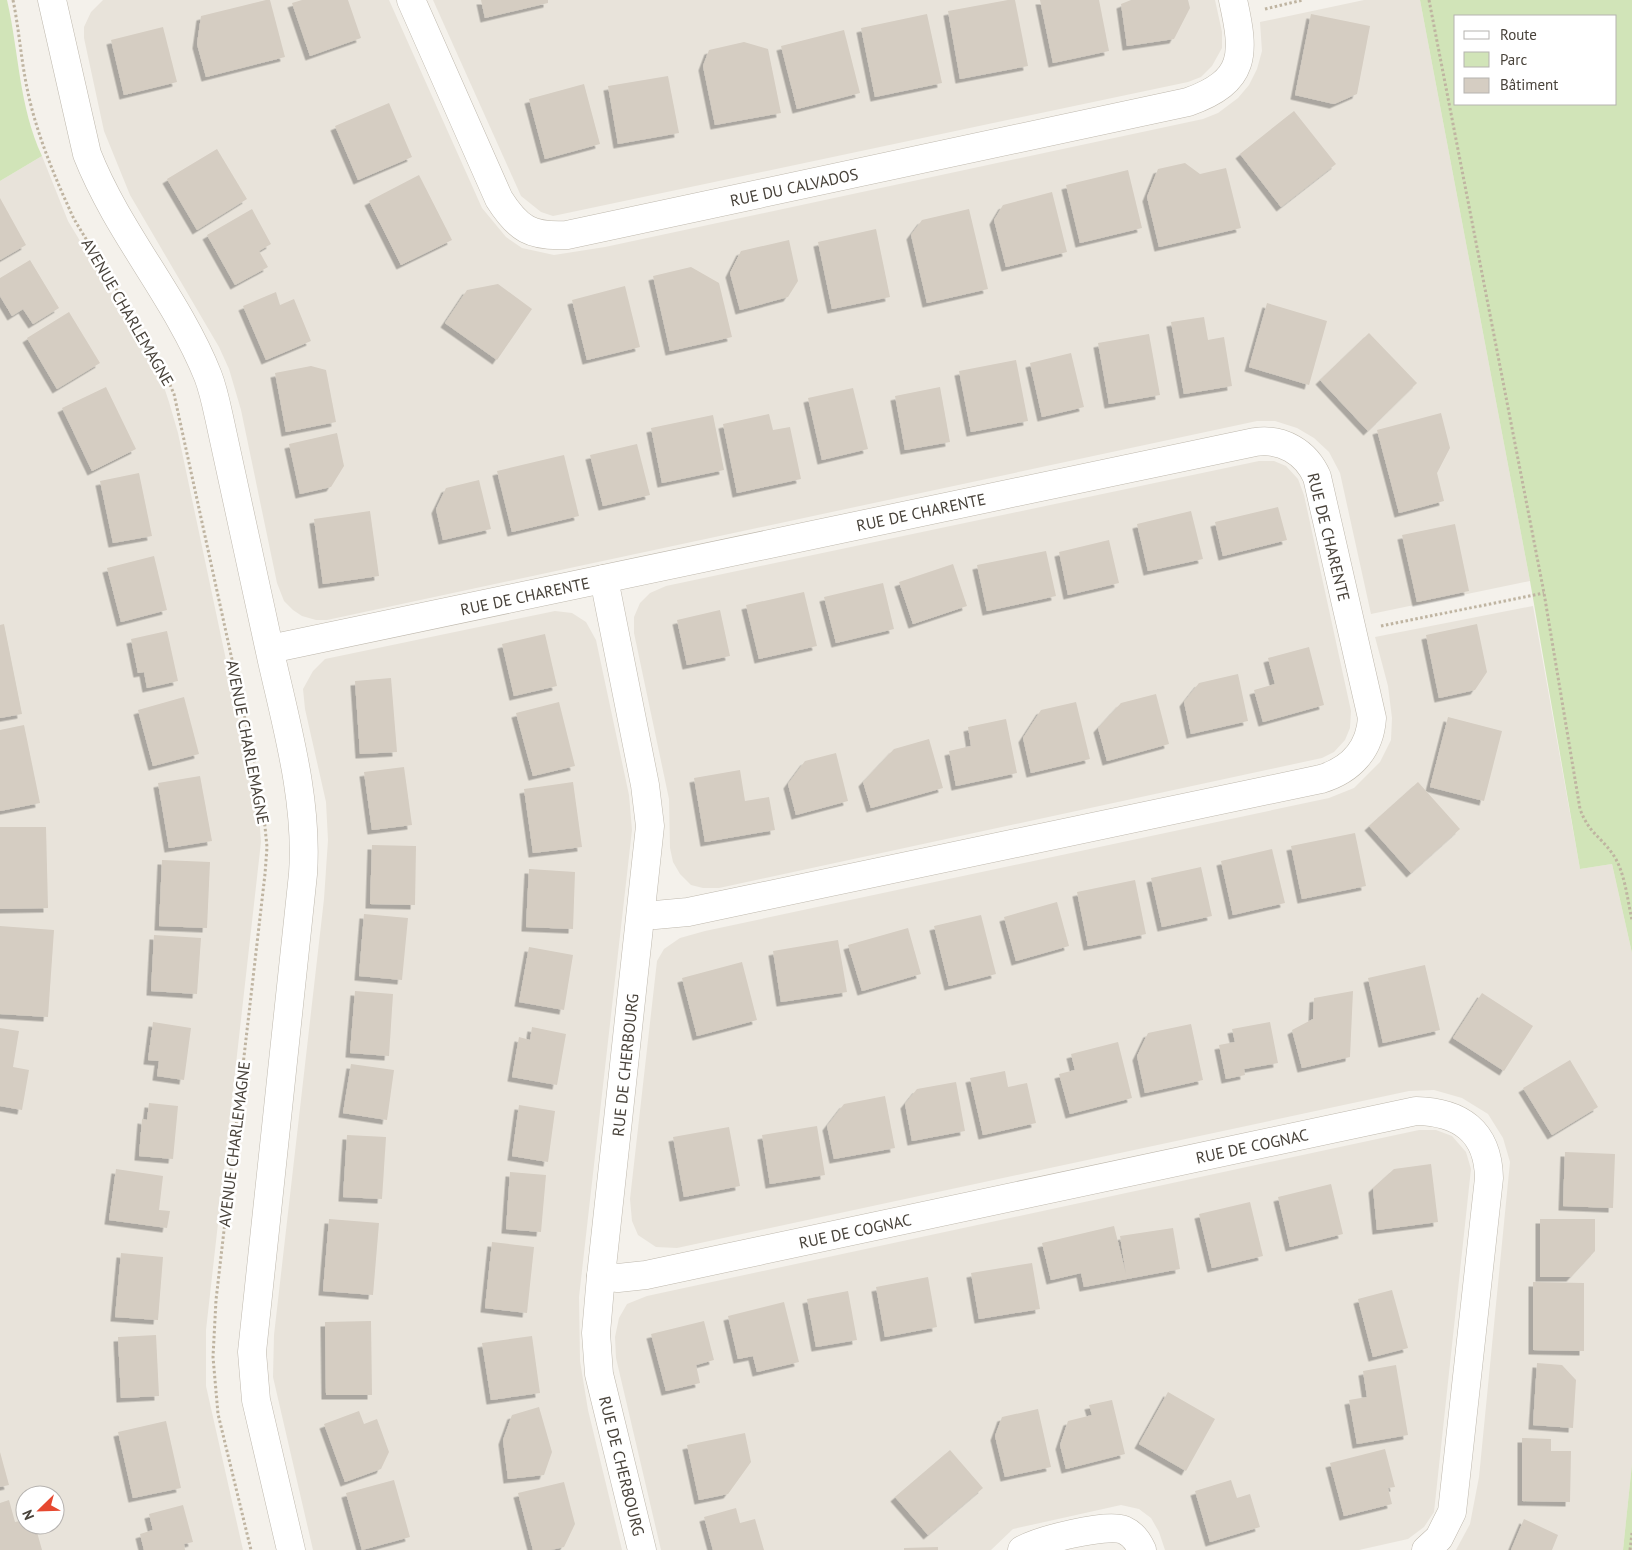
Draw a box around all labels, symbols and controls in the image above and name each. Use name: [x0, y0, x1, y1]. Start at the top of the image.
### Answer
legend: [1454, 15, 1617, 105]
text: Route: [1500, 25, 1537, 44]
text: Parc: [1500, 50, 1527, 69]
text: Bâtiment: [1500, 75, 1558, 94]
street label: RUE DU CALVADOS: [728, 164, 860, 210]
street label: AVENUE CHARLEMAGNE: [78, 235, 178, 389]
street label: RUE DE CHARENTE: [1303, 471, 1355, 603]
street label: RUE DE CHARENTE: [855, 489, 987, 535]
street label: RUE DE CHARENTE: [459, 573, 591, 619]
street label: AVENUE CHARLEMAGNE: [222, 658, 274, 826]
street label: RUE DE CHERBOURG: [608, 993, 642, 1137]
street label: AVENUE CHARLEMAGNE: [214, 1060, 254, 1228]
street label: RUE DE COGNAC: [1194, 1124, 1310, 1168]
street label: RUE DE COGNAC: [797, 1209, 913, 1253]
street label: RUE DE CHERBOURG: [595, 1394, 649, 1538]
north arrow: [15, 1485, 65, 1535]
text: N: [18, 1507, 38, 1523]

